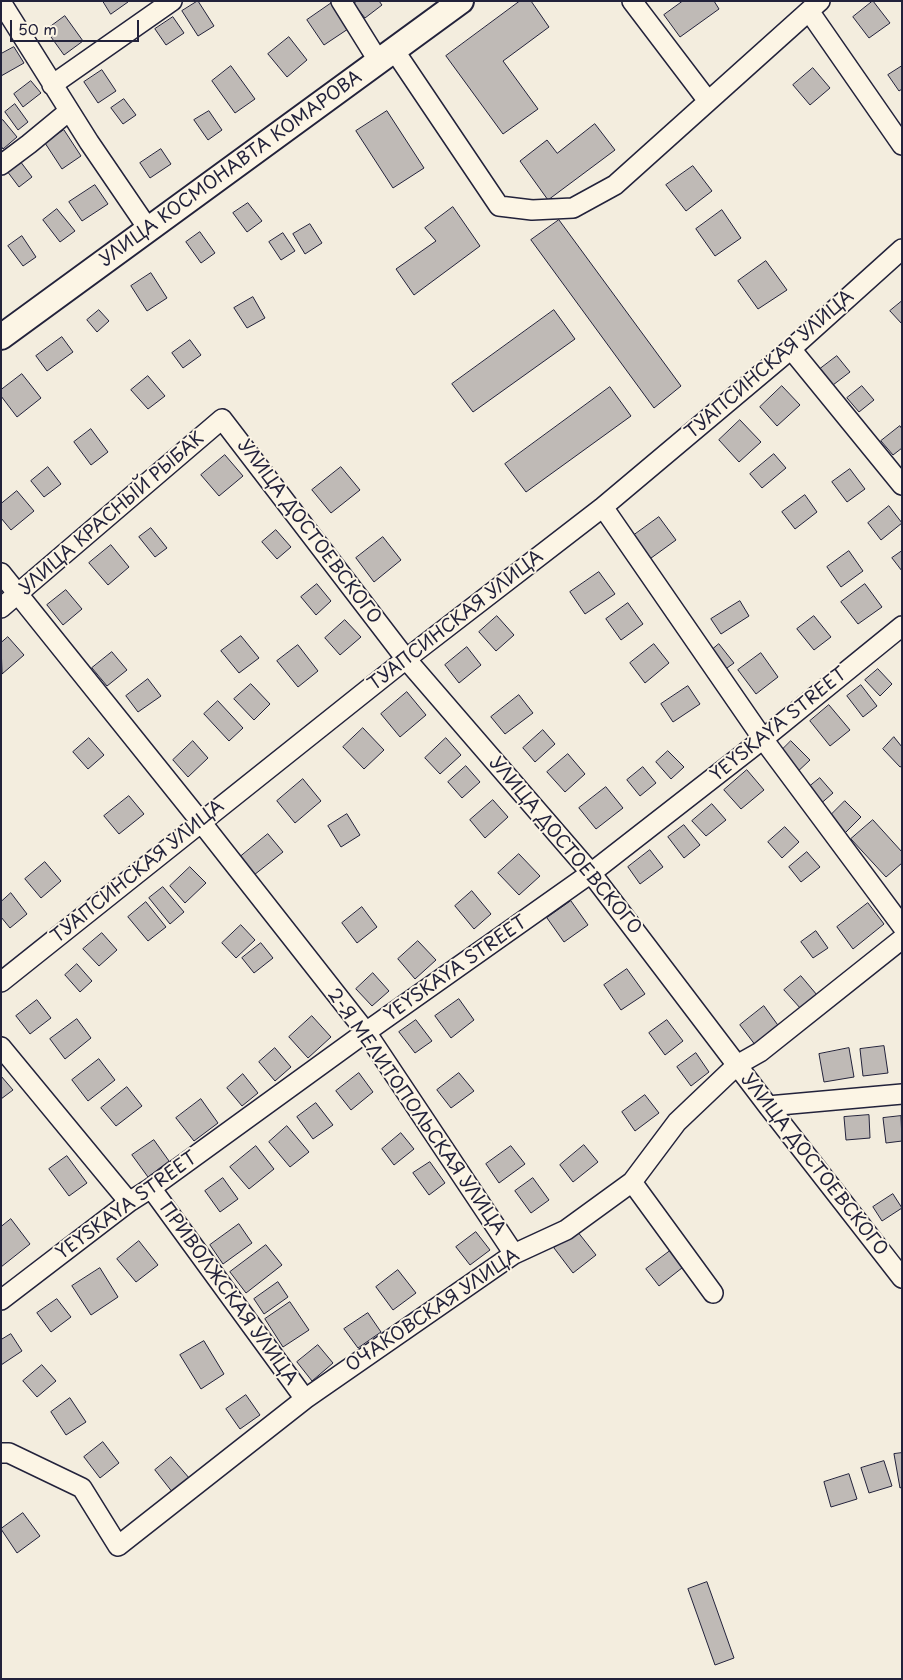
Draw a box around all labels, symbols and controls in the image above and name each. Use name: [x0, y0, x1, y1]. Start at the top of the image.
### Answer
scale bar: [12, 10, 141, 42]
text: 50 m: [18, 17, 57, 40]
street label: УЛИЦА КОСМОНАВТА КОМАРОВА: [96, 67, 366, 271]
street label: ТУАПСИНСКАЯ УЛИЦА: [682, 286, 858, 444]
street label: УЛИЦА КРАСНЫЙ РЫБАК: [15, 428, 209, 600]
street label: УЛИЦА ДОСТОЕВСКОГО: [233, 436, 385, 628]
street label: ТУАПСИНСКАЯ УЛИЦА: [364, 546, 548, 696]
street label: YEYSKAYA STREET: [707, 663, 851, 787]
street label: УЛИЦА ДОСТОЕВСКОГО: [484, 753, 646, 939]
street label: ТУАПСИНСКАЯ УЛИЦА: [47, 796, 229, 948]
street label: YEYSKAYA STREET: [381, 912, 531, 1026]
street label: 2-Я МЕЛИТОПОЛЬСКАЯ УЛИЦА: [322, 985, 510, 1239]
street label: УЛИЦА ДОСТОЕВСКОГО: [736, 1070, 892, 1260]
street label: YEYSKAYA STREET: [52, 1148, 202, 1264]
street label: ПРИВОЛЖСКАЯ УЛИЦА: [154, 1198, 302, 1390]
street label: ОЧАКОВСКАЯ УЛИЦА: [342, 1245, 524, 1377]

